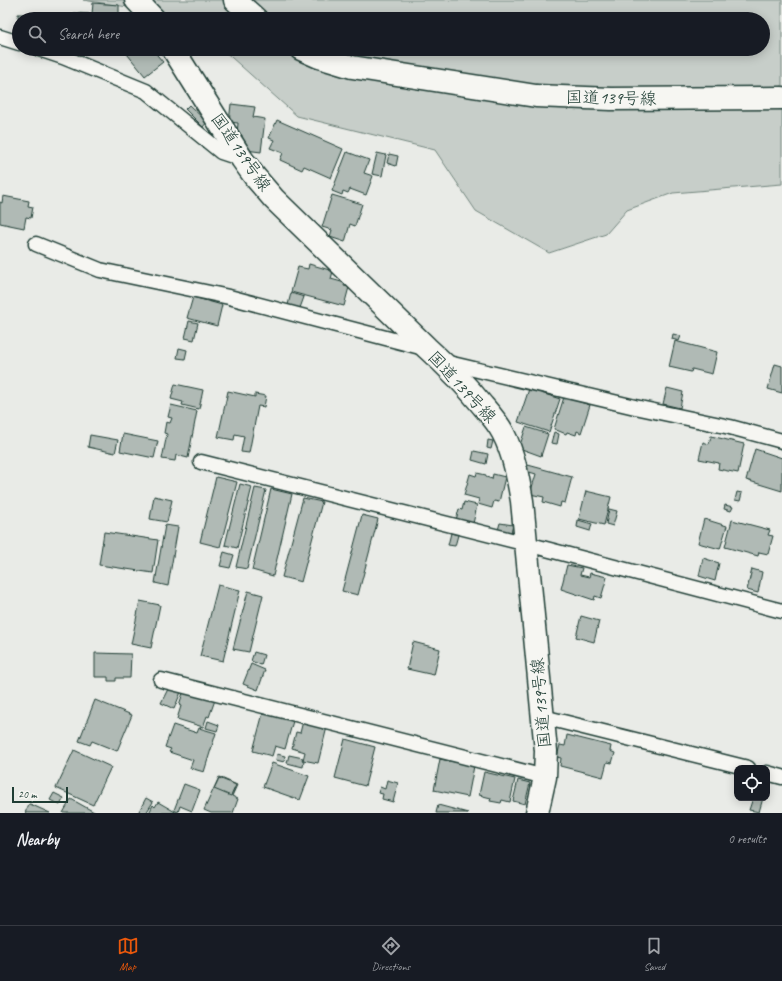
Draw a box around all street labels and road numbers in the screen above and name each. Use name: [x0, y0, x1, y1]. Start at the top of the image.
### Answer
street label: 国道139号線: [565, 87, 657, 109]
street label: 国道139号線: [206, 109, 276, 195]
street label: 国道139号線: [423, 347, 501, 427]
street label: 国道139号線: [527, 657, 555, 749]

